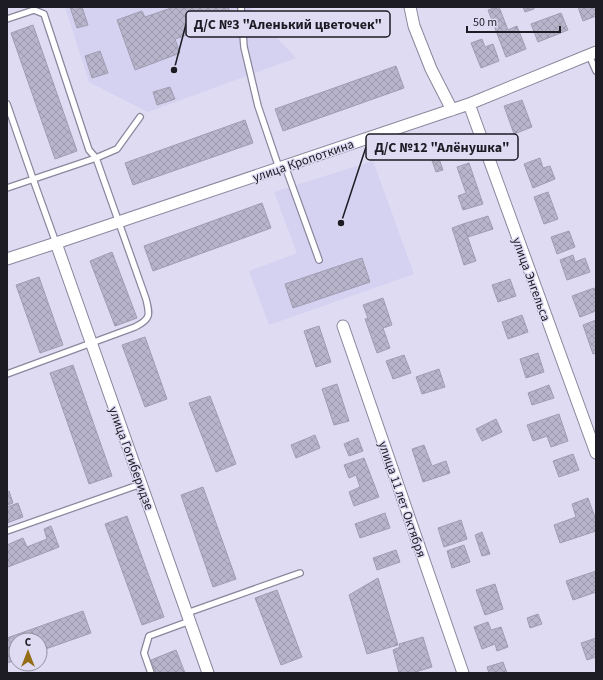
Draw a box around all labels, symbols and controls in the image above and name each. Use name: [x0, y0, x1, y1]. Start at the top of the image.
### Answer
scale bar: [467, 8, 560, 34]
callout: Д/С №3 "Аленький цветочек": [186, 11, 390, 37]
text: 50 m: [473, 14, 497, 31]
text: Д/С №3 "Аленький цветочек": [194, 15, 382, 35]
callout: Д/С №12 "Алёнушка": [366, 134, 518, 160]
street label: улица Кропоткина: [250, 135, 356, 187]
text: Д/С №12 "Алёнушка": [374, 138, 510, 158]
street label: улица Энгельса: [508, 235, 555, 324]
street label: улица Гогиберидзе: [104, 404, 158, 513]
street label: улица 11 лет Октября: [374, 439, 430, 560]
north arrow: [8, 632, 48, 672]
text: С: [25, 635, 32, 650]

